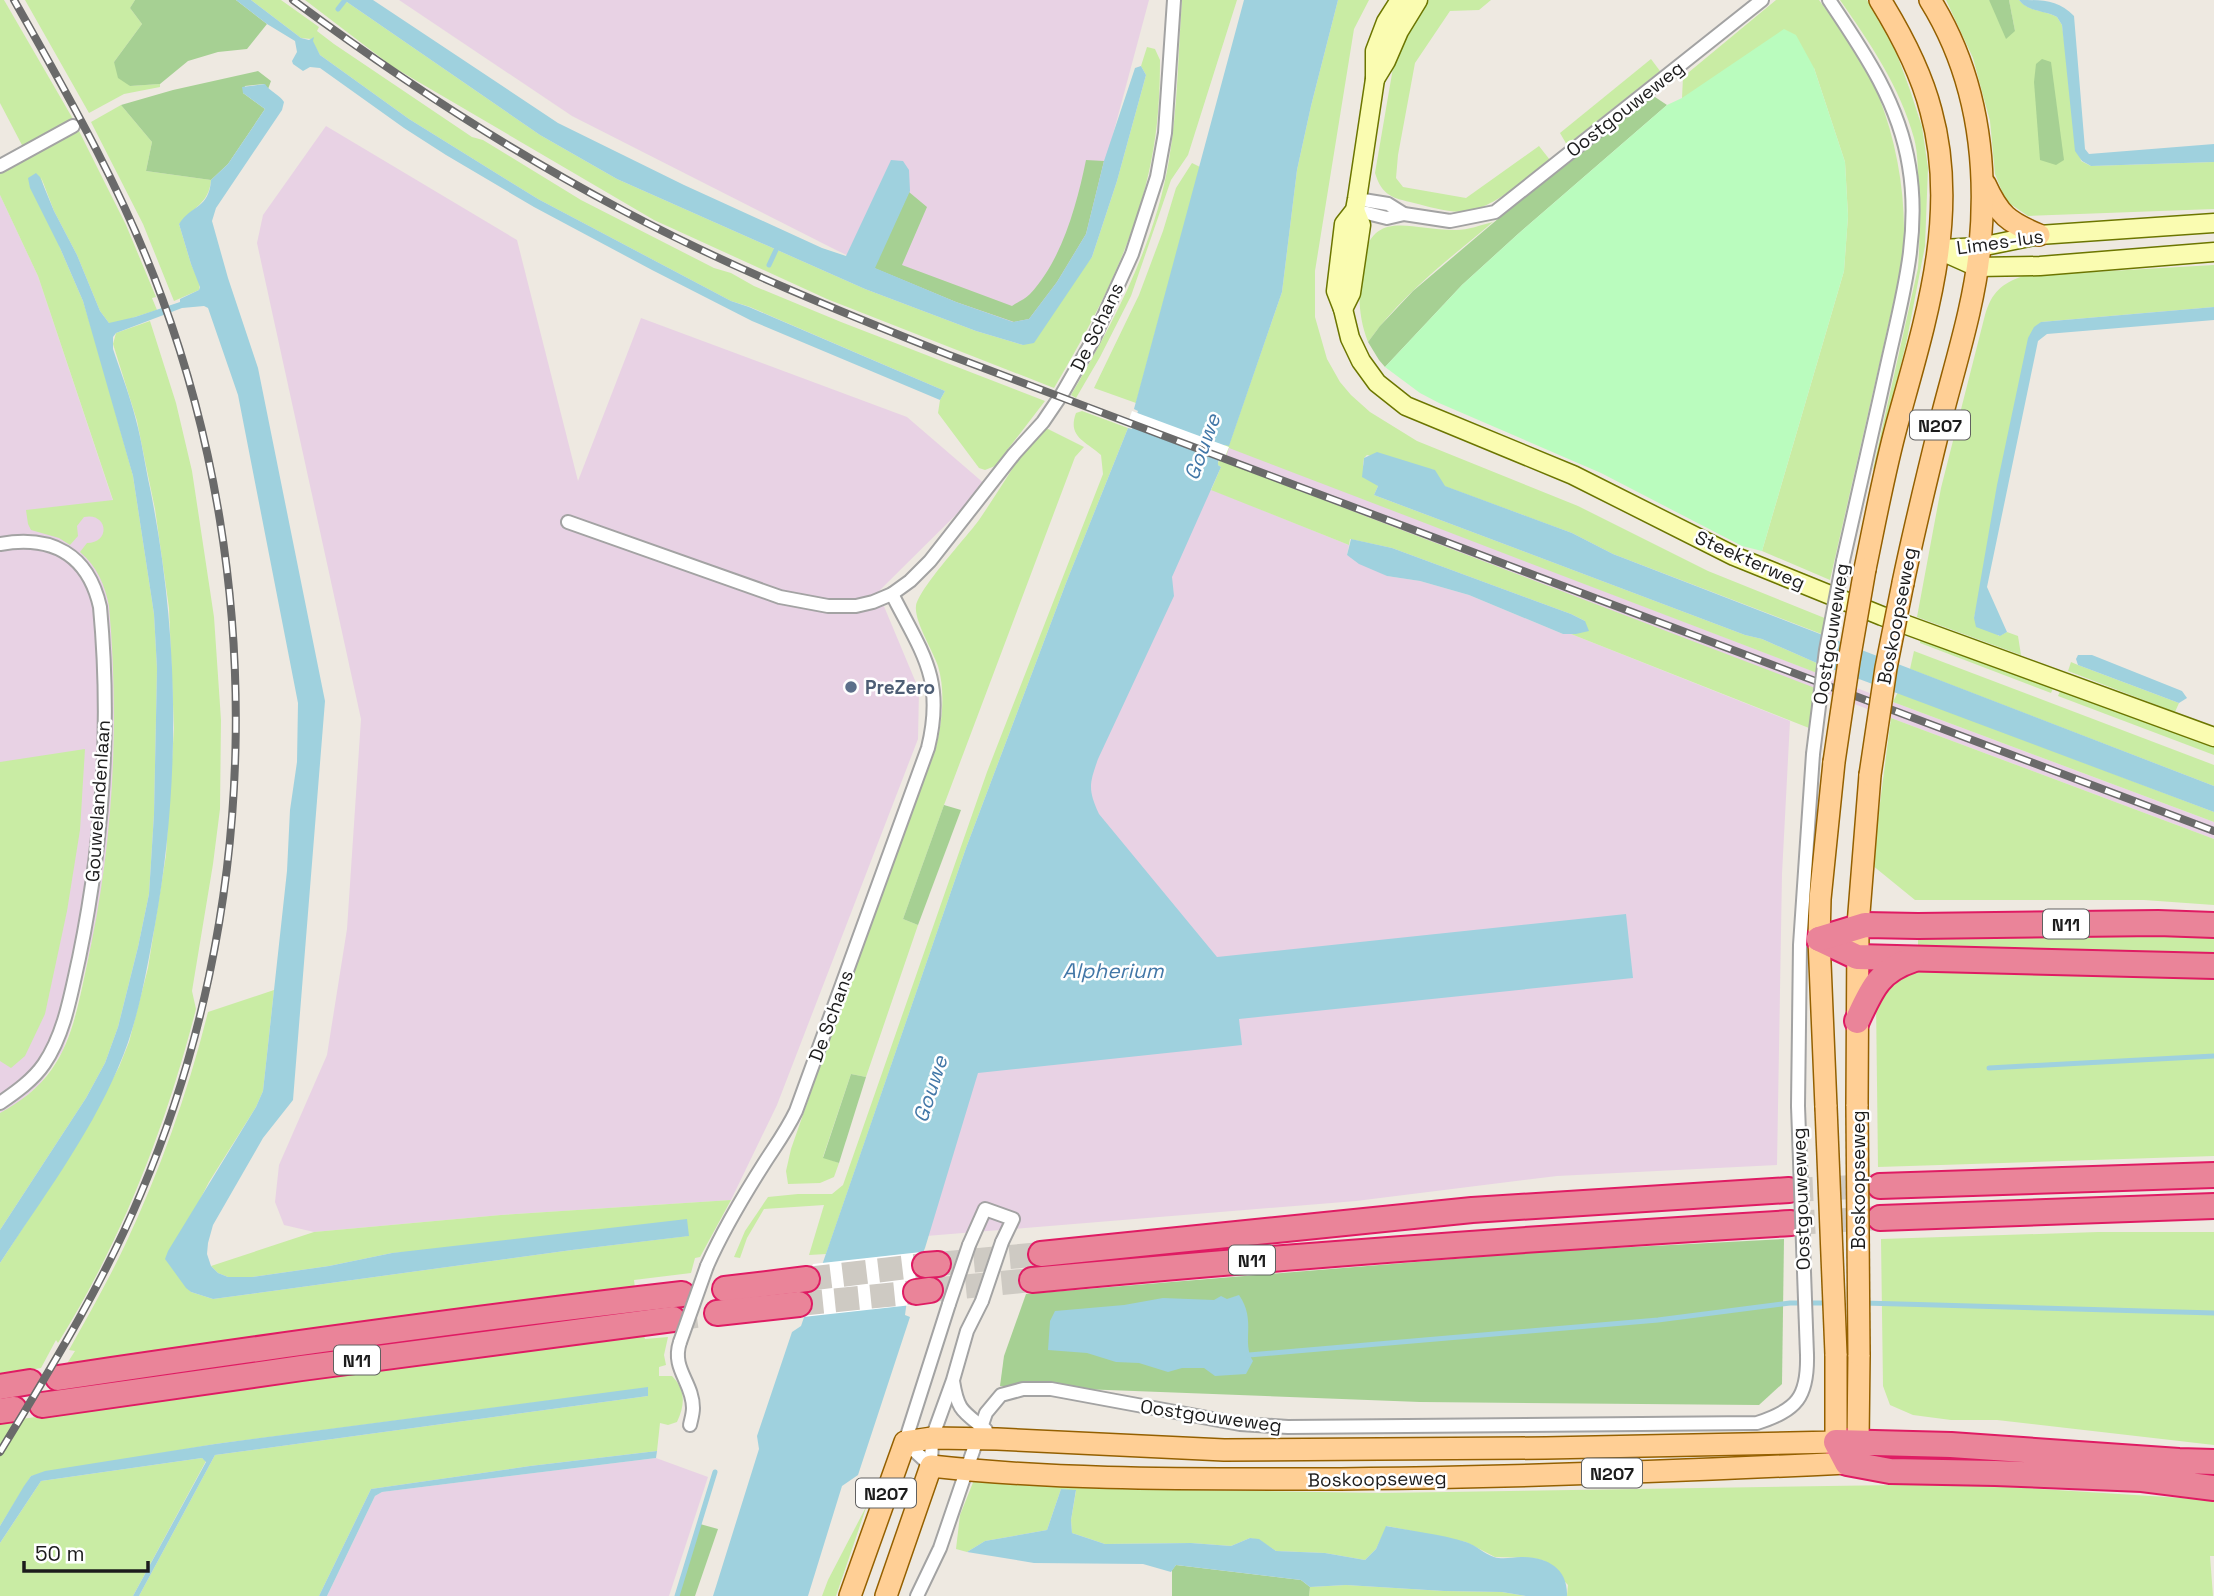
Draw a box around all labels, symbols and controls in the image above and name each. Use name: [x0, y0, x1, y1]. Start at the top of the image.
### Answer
street label: Oostgouweweg: [1561, 55, 1689, 163]
street label: Limes-lus: [1955, 224, 2045, 260]
street label: De Schans: [1065, 278, 1129, 376]
water label: Gouwe: [1178, 409, 1227, 484]
road number: N207: [1910, 410, 1970, 440]
street label: Steekterweg: [1691, 525, 1809, 595]
street label: Boskoopseweg: [1871, 545, 1923, 687]
street label: Oostgouweweg: [1807, 562, 1855, 706]
place label: PreZero: [865, 675, 935, 700]
marker: PreZero: [843, 679, 859, 695]
street label: Gouwelandenlaan: [80, 719, 116, 883]
road number: N11: [2043, 909, 2089, 939]
water label: Alpherium: [1062, 957, 1165, 984]
street label: De Schans: [803, 967, 859, 1065]
water label: Gouwe: [907, 1051, 954, 1126]
street label: Boskoopseweg: [1846, 1110, 1871, 1250]
street label: Oostgouweweg: [1786, 1127, 1816, 1271]
road number: N11: [1229, 1246, 1275, 1274]
road number: N11: [334, 1345, 380, 1374]
street label: Oostgouweweg: [1139, 1394, 1283, 1438]
road number: N207: [1582, 1458, 1642, 1488]
street label: Boskoopseweg: [1307, 1465, 1447, 1493]
road number: N207: [856, 1478, 916, 1508]
scale bar: [24, 1530, 149, 1574]
text: 50 m: [35, 1540, 85, 1567]

